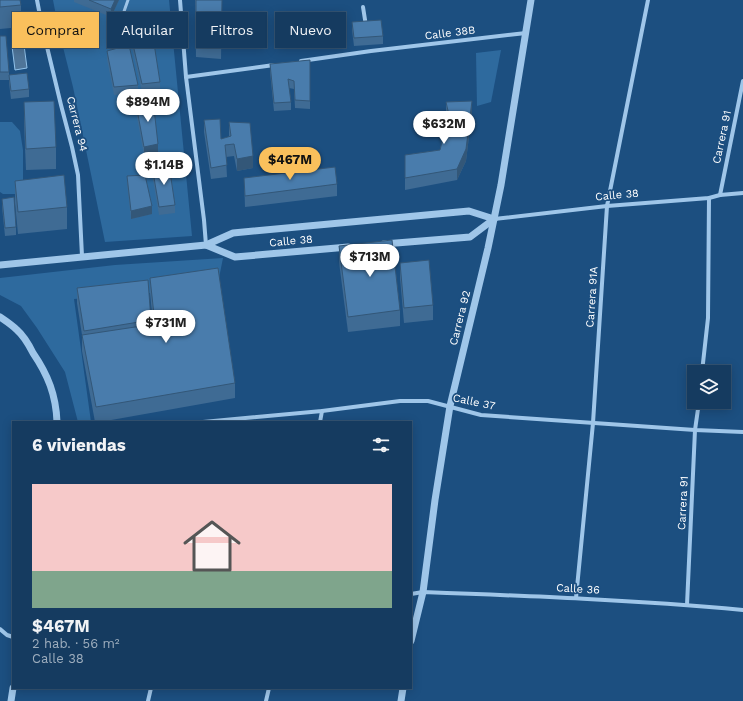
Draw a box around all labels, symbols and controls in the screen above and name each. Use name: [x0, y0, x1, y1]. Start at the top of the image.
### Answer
chip: Comprar: [12, 12, 99, 48]
chip: Alquilar: [107, 12, 188, 48]
chip: Filtros: [196, 12, 267, 48]
chip: Nuevo: [275, 12, 346, 48]
street label: Calle 38B: [424, 23, 476, 43]
pin: $894M: [120, 89, 176, 123]
text: $894M: [126, 94, 170, 109]
street label: Carrera 94: [64, 95, 90, 153]
street label: Carrera 91: [710, 109, 734, 165]
pin: $632M: [416, 111, 472, 145]
text: $632M: [422, 116, 466, 131]
pin: $467M: [262, 147, 318, 181]
pin: $1.14B: [131, 152, 197, 186]
text: $467M: [268, 152, 312, 167]
text: $1.14B: [144, 157, 184, 172]
street label: Calle 38: [595, 187, 640, 203]
street label: Calle 38: [269, 233, 314, 249]
pin: $713M: [342, 244, 398, 278]
text: $713M: [349, 249, 391, 264]
street label: Carrera 91A: [583, 266, 601, 328]
street label: Carrera 92: [447, 289, 473, 347]
pin: $731M: [138, 310, 194, 344]
text: $731M: [145, 315, 187, 330]
map controls: [687, 365, 731, 409]
button: layers: [687, 365, 731, 409]
street label: Calle 37: [452, 391, 496, 413]
icon: filters: [370, 434, 392, 456]
text: 6 viviendas: [32, 435, 126, 455]
street label: Carrera 91: [675, 476, 691, 530]
icon: home: [176, 510, 248, 582]
street label: Calle 36: [556, 581, 600, 597]
text: $467M: [32, 616, 90, 636]
text: 2 hab. · 56 m²: [32, 636, 120, 651]
text: Calle 38: [32, 651, 84, 666]

